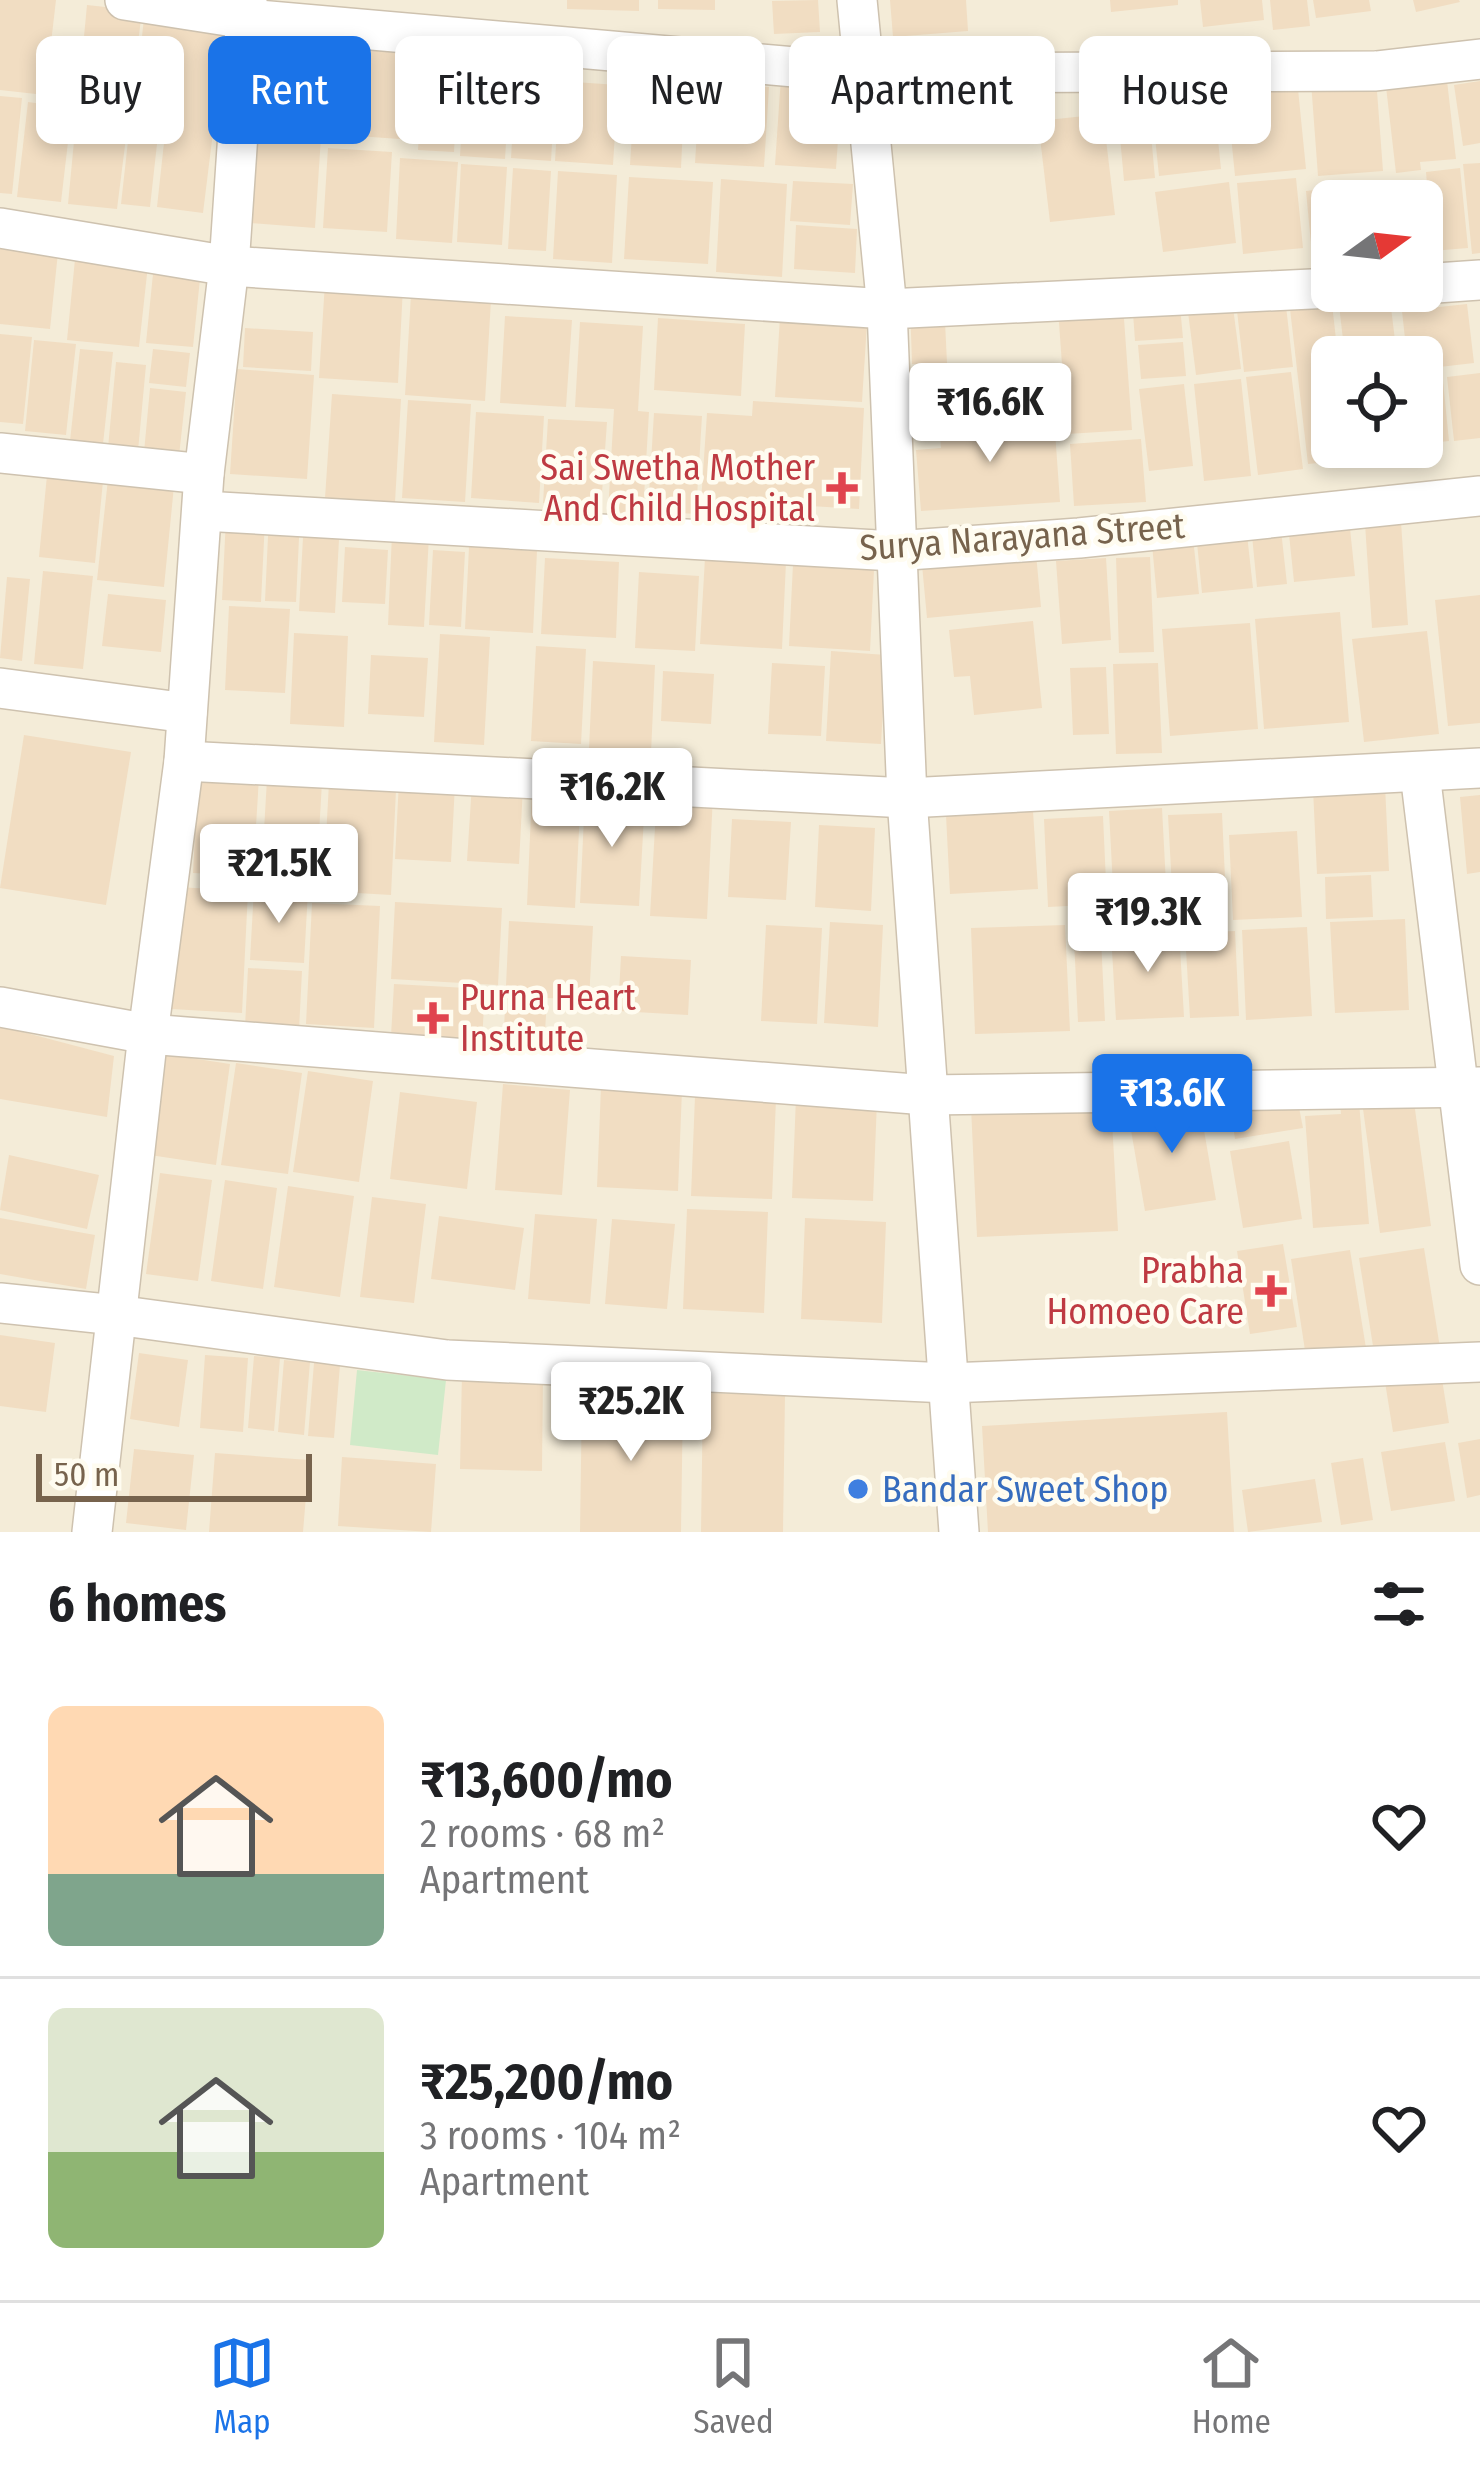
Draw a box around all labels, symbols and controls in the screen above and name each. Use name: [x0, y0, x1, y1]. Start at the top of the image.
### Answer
chip: Buy: [36, 36, 184, 144]
chip: Rent: [208, 36, 371, 144]
chip: Filters: [395, 36, 583, 144]
chip: New: [607, 36, 765, 144]
chip: Apartment: [789, 36, 1055, 144]
chip: House: [1079, 36, 1271, 144]
north arrow: [1311, 180, 1443, 312]
map controls: [1311, 180, 1443, 468]
button: locate: [1311, 336, 1443, 468]
pin: ₹16.6K: [892, 363, 1088, 465]
text: ₹16.6K: [936, 379, 1044, 425]
place label: Sai Swetha Mother And Child Hospital: [540, 446, 815, 531]
marker: Sai Swetha Mother And Child Hospital: [826, 472, 858, 504]
street label: Surya Narayana Street: [858, 504, 1186, 570]
pin: ₹16.2K: [514, 748, 710, 850]
text: ₹16.2K: [559, 764, 665, 810]
pin: ₹21.5K: [181, 824, 377, 926]
text: ₹21.5K: [227, 840, 331, 886]
pin: ₹19.3K: [1050, 873, 1246, 975]
text: ₹19.3K: [1095, 889, 1201, 935]
place label: Purna Heart Institute: [460, 976, 636, 1061]
marker: Purna Heart Institute: [417, 1002, 449, 1034]
pin: ₹13.6K: [1074, 1054, 1270, 1156]
text: ₹13.6K: [1119, 1070, 1225, 1116]
place label: Prabha Homoeo Care: [1047, 1249, 1244, 1334]
marker: Prabha Homoeo Care: [1255, 1275, 1287, 1307]
pin: ₹25.2K: [533, 1362, 729, 1464]
text: ₹25.2K: [578, 1378, 684, 1424]
scale bar: [36, 1448, 312, 1501]
text: 50 m: [54, 1455, 119, 1495]
place label: Bandar Sweet Shop: [882, 1468, 1168, 1512]
marker: Bandar Sweet Shop: [845, 1476, 871, 1502]
icon: filters: [1366, 1571, 1432, 1637]
text: 6 homes: [48, 1573, 226, 1635]
text: ₹13,600/mo: [420, 1749, 673, 1811]
icon: home: [144, 1754, 288, 1898]
icon: heart: [1366, 1793, 1432, 1859]
text: 2 rooms · 68 m²: [420, 1811, 665, 1857]
text: Apartment: [420, 1857, 589, 1903]
text: ₹25,200/mo: [420, 2051, 673, 2113]
icon: home: [144, 2056, 288, 2200]
icon: heart: [1366, 2095, 1432, 2161]
text: 3 rooms · 104 m²: [420, 2113, 681, 2159]
text: Apartment: [420, 2159, 589, 2205]
tab: Map: [209, 2330, 275, 2442]
tab: Saved: [693, 2330, 774, 2442]
tab: Home: [1192, 2330, 1271, 2442]

